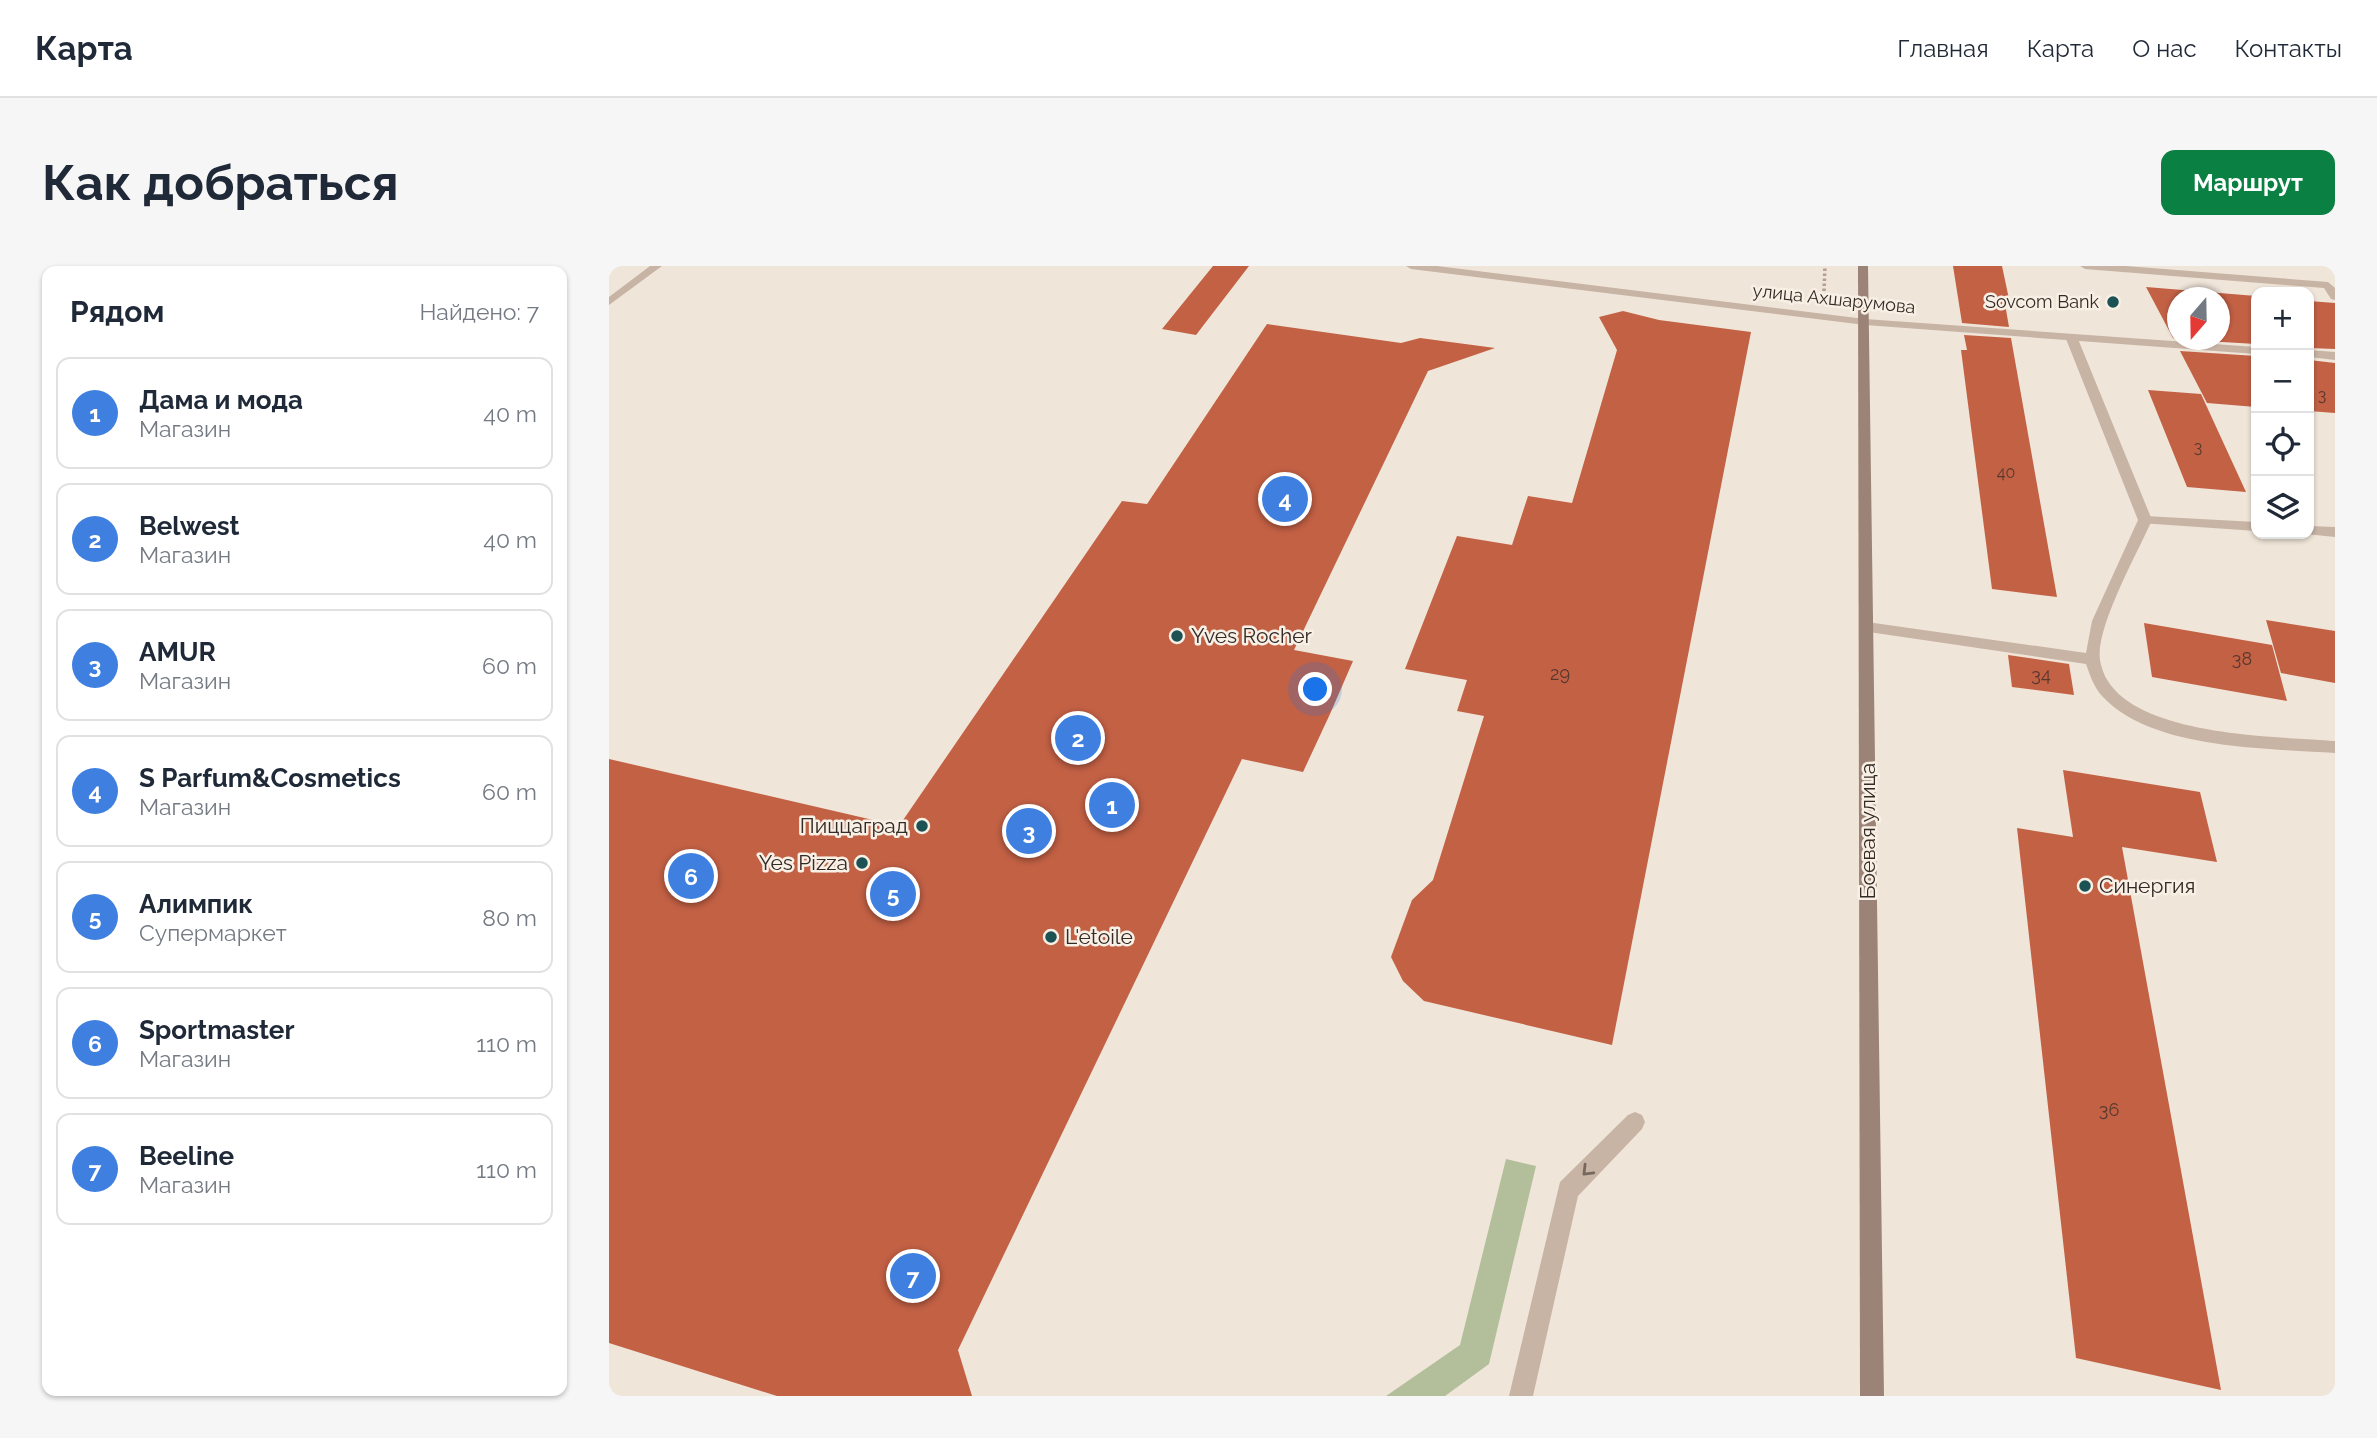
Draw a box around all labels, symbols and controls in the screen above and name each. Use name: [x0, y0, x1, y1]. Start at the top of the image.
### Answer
text: Карта: [35, 29, 133, 68]
text: Главная: [1897, 34, 1989, 63]
text: Карта: [2027, 34, 2094, 63]
text: О нас: [2132, 34, 2197, 63]
text: Контакты: [2235, 34, 2342, 63]
button: Маршрут: [2161, 150, 2335, 215]
text: Как добраться: [42, 154, 399, 211]
street label: улица Ахшарумова: [1752, 280, 1917, 318]
north arrow: [2167, 287, 2230, 350]
map controls: [2251, 287, 2314, 539]
button: +: [2251, 287, 2314, 350]
place label: Sovcom Bank: [1985, 291, 2099, 312]
text: Рядом: [70, 294, 164, 329]
marker: Sovcom Bank: [2105, 294, 2121, 310]
text: Найдено: 7: [420, 298, 539, 325]
button: −: [2251, 350, 2314, 413]
text: Дама и мода: [139, 385, 303, 415]
house number: 3: [2318, 386, 2326, 405]
text: 1: [89, 400, 101, 427]
text: 40 m: [483, 400, 537, 427]
button: locate: [2251, 413, 2314, 476]
text: Магазин: [139, 415, 231, 442]
house number: 3: [2194, 438, 2202, 457]
house number: 40: [1997, 463, 2015, 482]
pin: 4: [1262, 473, 1308, 525]
button: layers: [2251, 476, 2314, 539]
text: Belwest: [139, 511, 239, 541]
text: 2: [89, 526, 101, 553]
text: 40 m: [483, 526, 537, 553]
text: Магазин: [139, 541, 231, 568]
place label: Yves Rocher: [1191, 623, 1312, 648]
marker: Yves Rocher: [1169, 628, 1185, 644]
text: AMUR: [139, 637, 216, 667]
house number: 38: [2232, 648, 2252, 669]
text: 3: [89, 652, 101, 679]
text: 60 m: [482, 652, 537, 679]
house number: 29: [1550, 663, 1570, 684]
house number: 34: [2031, 664, 2051, 685]
text: Магазин: [139, 667, 231, 694]
your location: [1298, 672, 1332, 706]
pin: 2: [1055, 712, 1101, 764]
text: S Parfum&Cosmetics: [139, 763, 401, 793]
street label: Боевая улица: [1855, 763, 1880, 899]
text: 4: [88, 778, 102, 805]
text: 60 m: [482, 778, 537, 805]
pin: 1: [1089, 779, 1135, 831]
text: Магазин: [139, 793, 231, 820]
pin: 3: [1006, 805, 1052, 857]
place label: Пиццаград: [800, 813, 908, 838]
marker: Пиццаград: [914, 818, 930, 834]
pin: 6: [668, 850, 714, 902]
place label: Yes Pizza: [759, 850, 848, 875]
marker: Yes Pizza: [854, 855, 870, 871]
pin: 5: [870, 868, 916, 920]
place label: Синергия: [2099, 873, 2195, 898]
marker: Синергия: [2077, 878, 2093, 894]
text: Алимпик: [139, 889, 253, 919]
text: 5: [89, 904, 101, 931]
text: 80 m: [482, 904, 537, 931]
text: Супермаркет: [139, 919, 287, 946]
place label: L'etoile: [1065, 924, 1133, 949]
marker: L'etoile: [1043, 929, 1059, 945]
text: Sportmaster: [139, 1015, 295, 1045]
text: 6: [88, 1030, 102, 1057]
text: 110 m: [476, 1030, 537, 1057]
text: Магазин: [139, 1045, 231, 1072]
house number: 36: [2099, 1099, 2119, 1120]
text: Beeline: [139, 1141, 234, 1171]
text: 7: [89, 1156, 101, 1183]
text: 110 m: [476, 1156, 537, 1183]
one-way arrow: [1582, 1162, 1595, 1175]
text: Магазин: [139, 1171, 231, 1198]
pin: 7: [890, 1250, 936, 1302]

